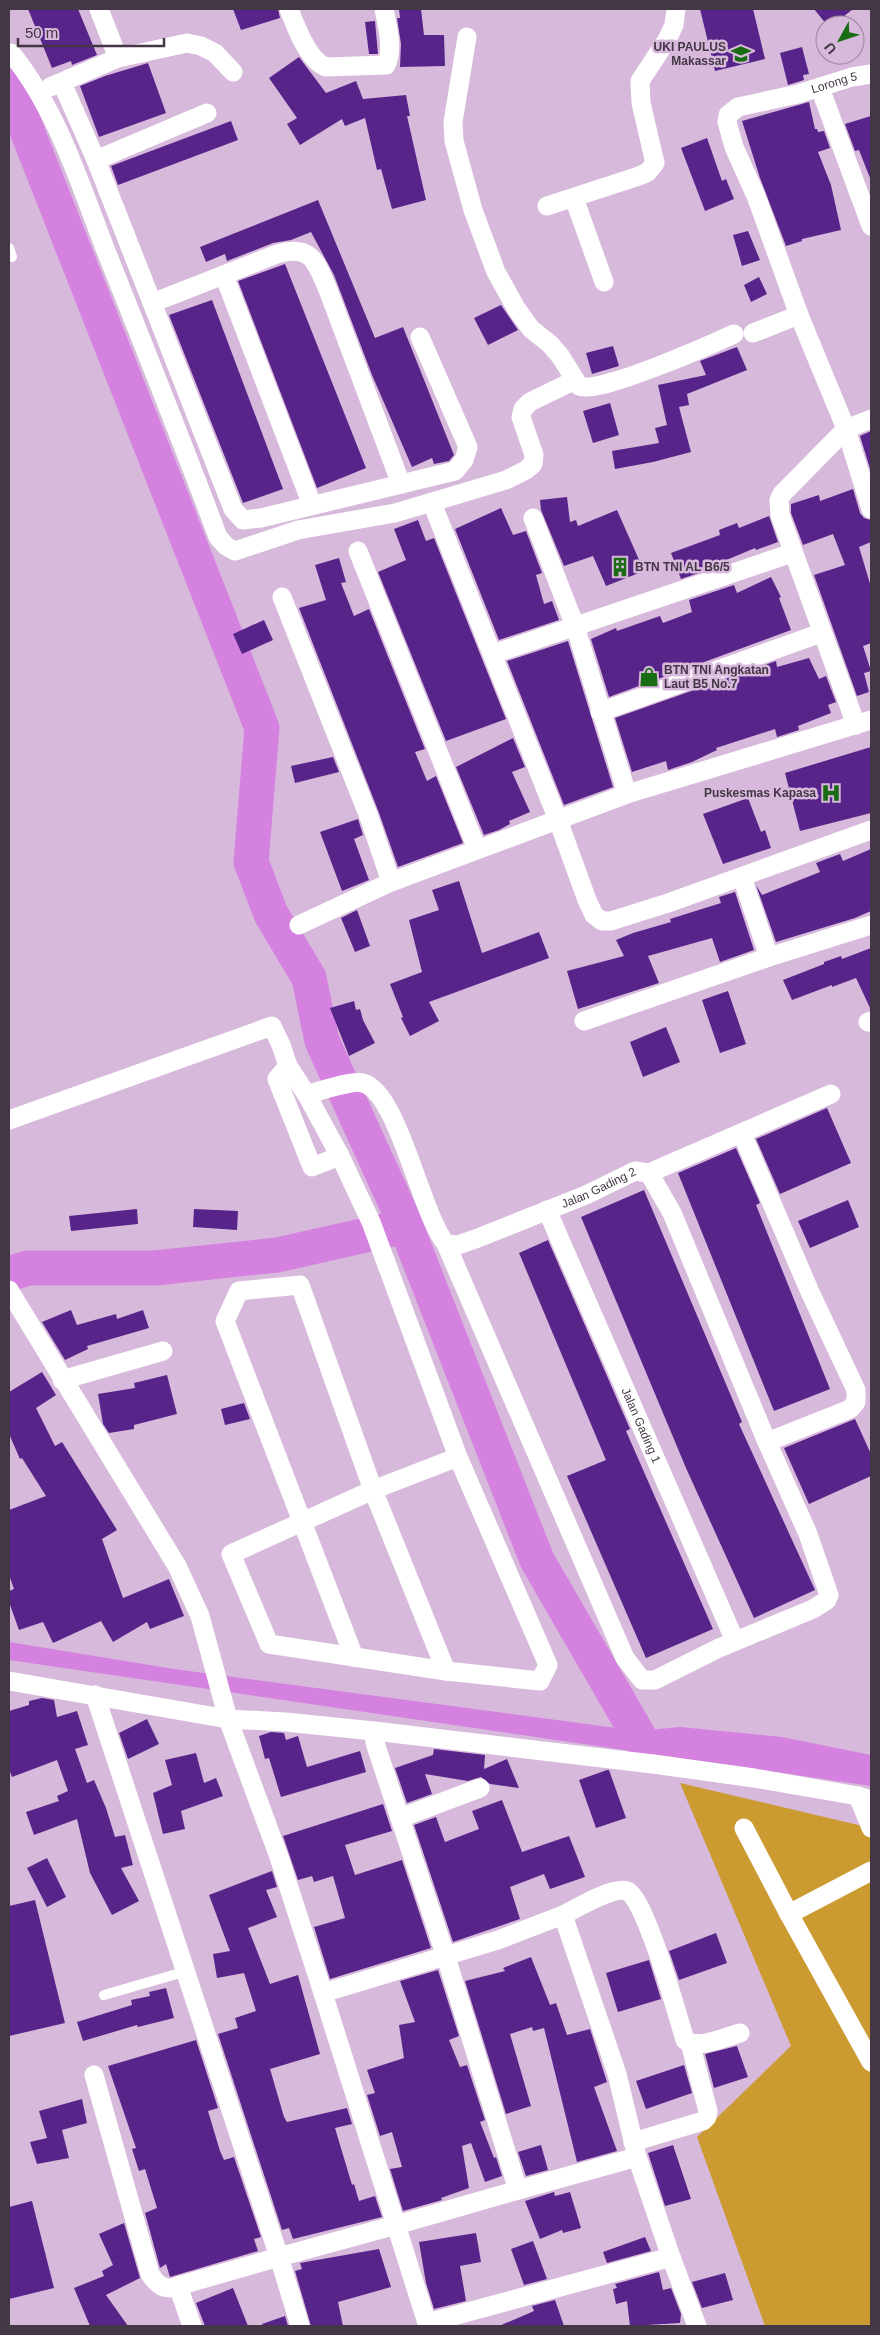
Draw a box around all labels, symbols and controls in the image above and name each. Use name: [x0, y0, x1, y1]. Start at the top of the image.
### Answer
scale bar: [18, 15, 164, 47]
north arrow: [815, 15, 865, 65]
text: 50 m: [25, 24, 58, 41]
text: U: [821, 39, 839, 57]
place label: UKI PAULUS Makassar: [654, 40, 726, 68]
school or university icon: UKI PAULUS Makassar: [730, 43, 752, 65]
street label: Lorong 5: [809, 69, 858, 96]
building icon: BTN TNI AL B6/5: [609, 556, 631, 578]
place label: BTN TNI AL B6/5: [635, 560, 730, 574]
place label: BTN TNI Angkatan Laut B5 No.7: [664, 663, 769, 691]
shop icon: BTN TNI Angkatan Laut B5 No.7: [638, 666, 660, 688]
hospital icon: Puskesmas Kapasa: [820, 782, 842, 804]
place label: Puskesmas Kapasa: [704, 786, 816, 800]
street label: Jalan Gading 2: [559, 1164, 639, 1211]
street label: Jalan Gading 1: [618, 1386, 664, 1466]

